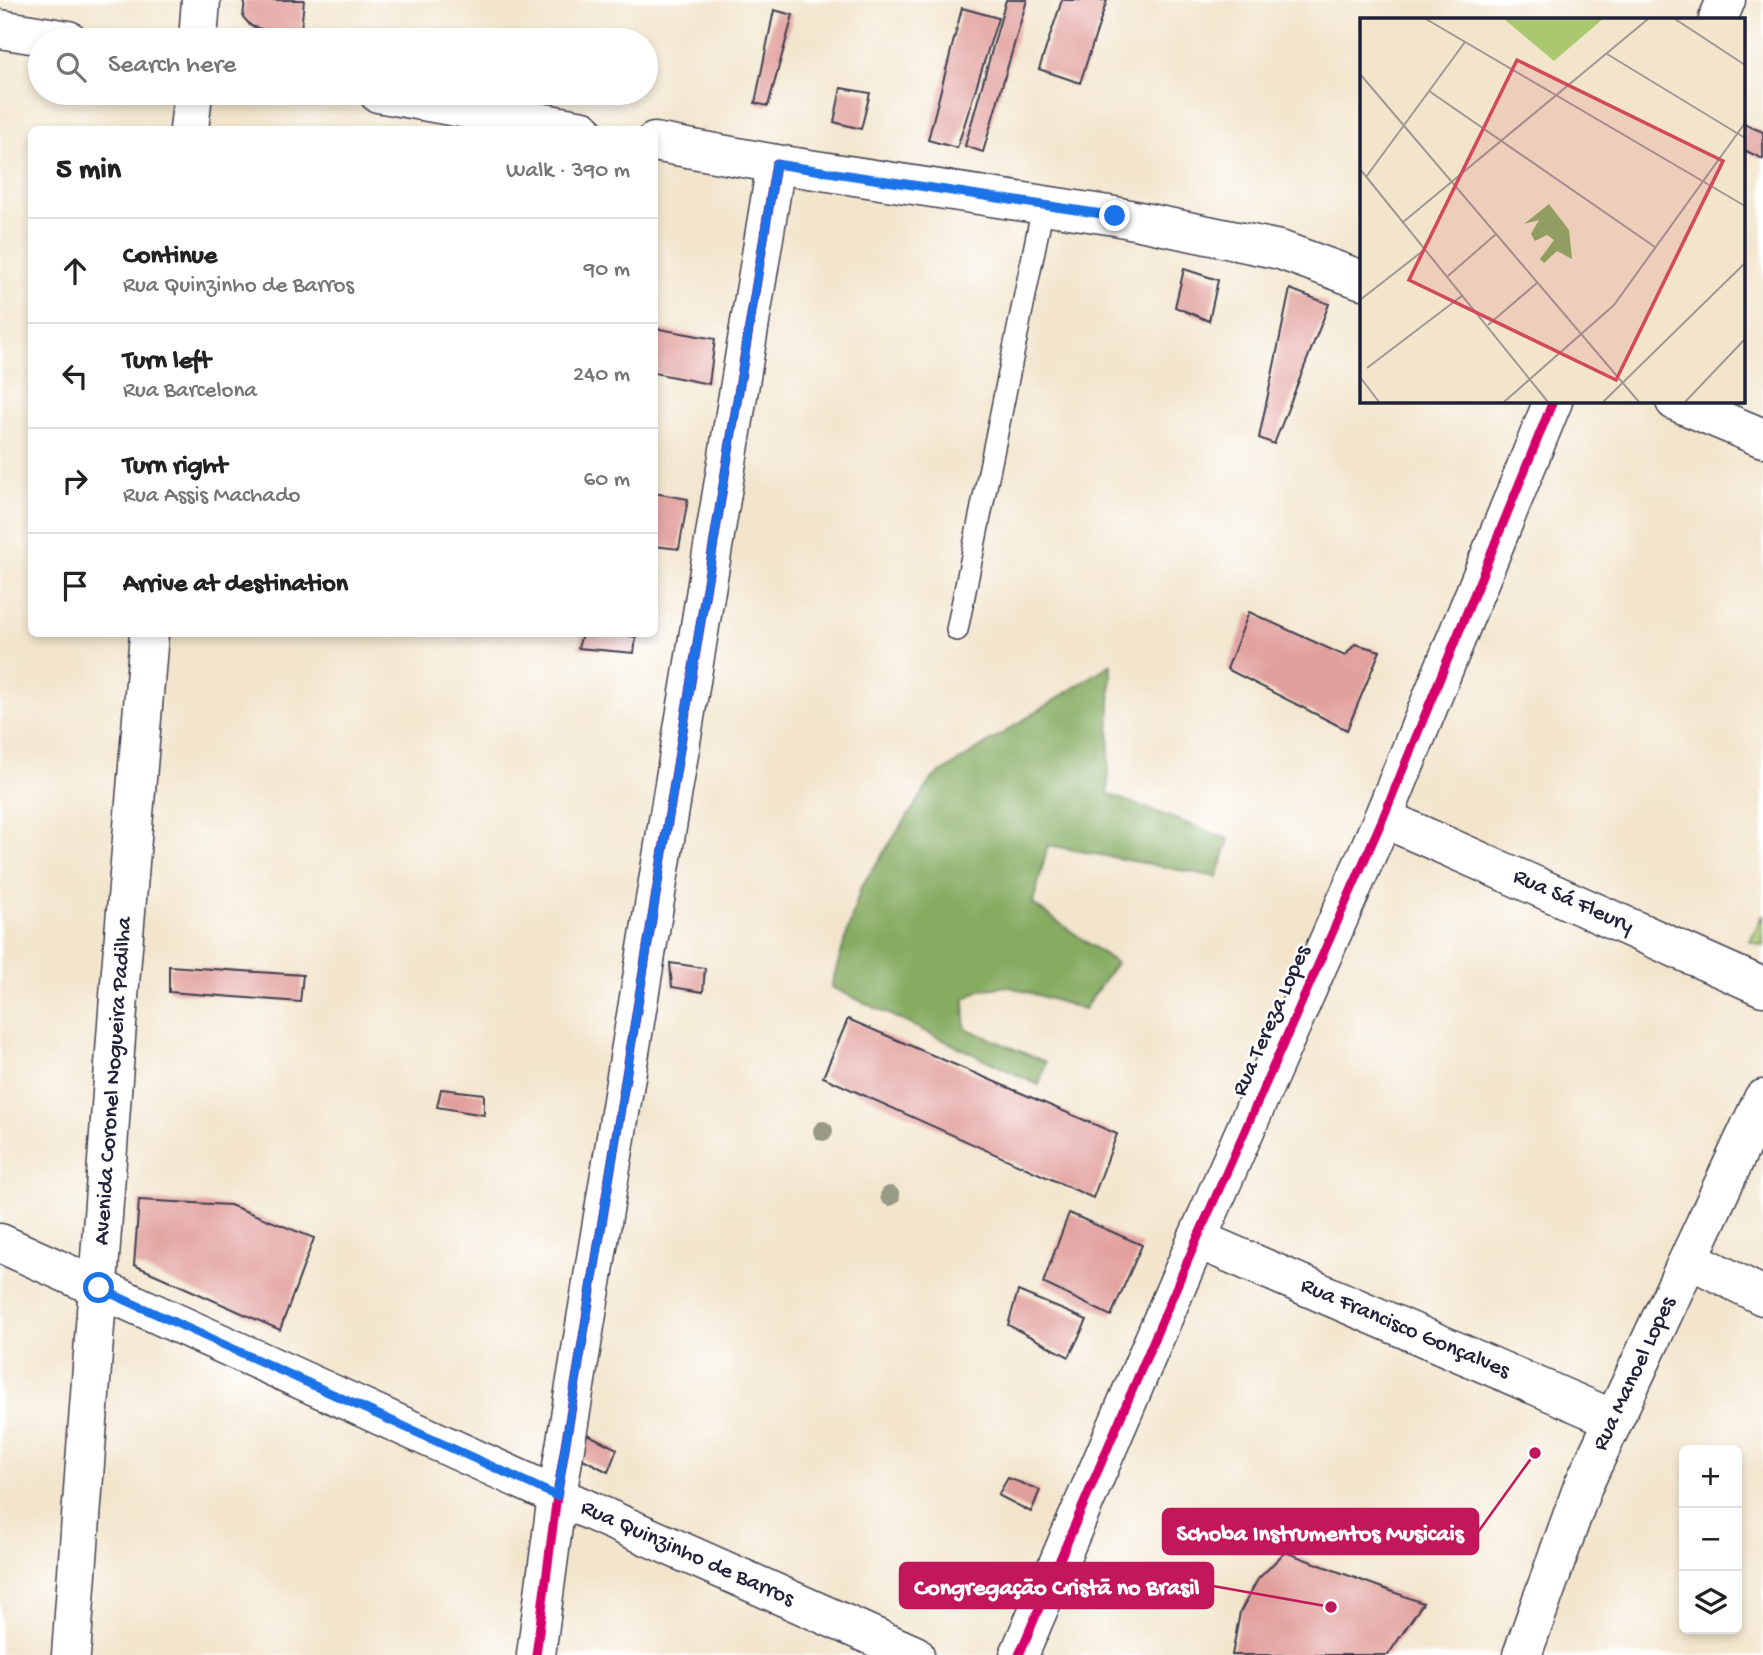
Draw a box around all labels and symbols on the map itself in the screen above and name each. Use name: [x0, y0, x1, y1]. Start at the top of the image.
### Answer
inset map: [1360, 18, 1746, 402]
route end: [1099, 200, 1130, 231]
street label: Rua Sá Fleury: [1509, 863, 1637, 941]
street label: Avenida Coronel Nogueira Padilha: [89, 915, 139, 1246]
street label: Rua Tereza Lopes: [1227, 941, 1318, 1101]
route start: [83, 1272, 114, 1303]
street label: Rua Francisco Gonçalves: [1296, 1273, 1514, 1386]
street label: Rua Manoel Lopes: [1587, 1292, 1683, 1455]
street label: Rua Quinzinho de Barros: [576, 1495, 798, 1614]
callout: Schoba Instrumentos Musicais: [1163, 1509, 1478, 1554]
text: Schoba Instrumentos Musicais: [1177, 1521, 1465, 1550]
callout: Congregação Cristã no Brasil: [900, 1563, 1213, 1608]
text: Congregação Cristã no Brasil: [914, 1575, 1200, 1604]

